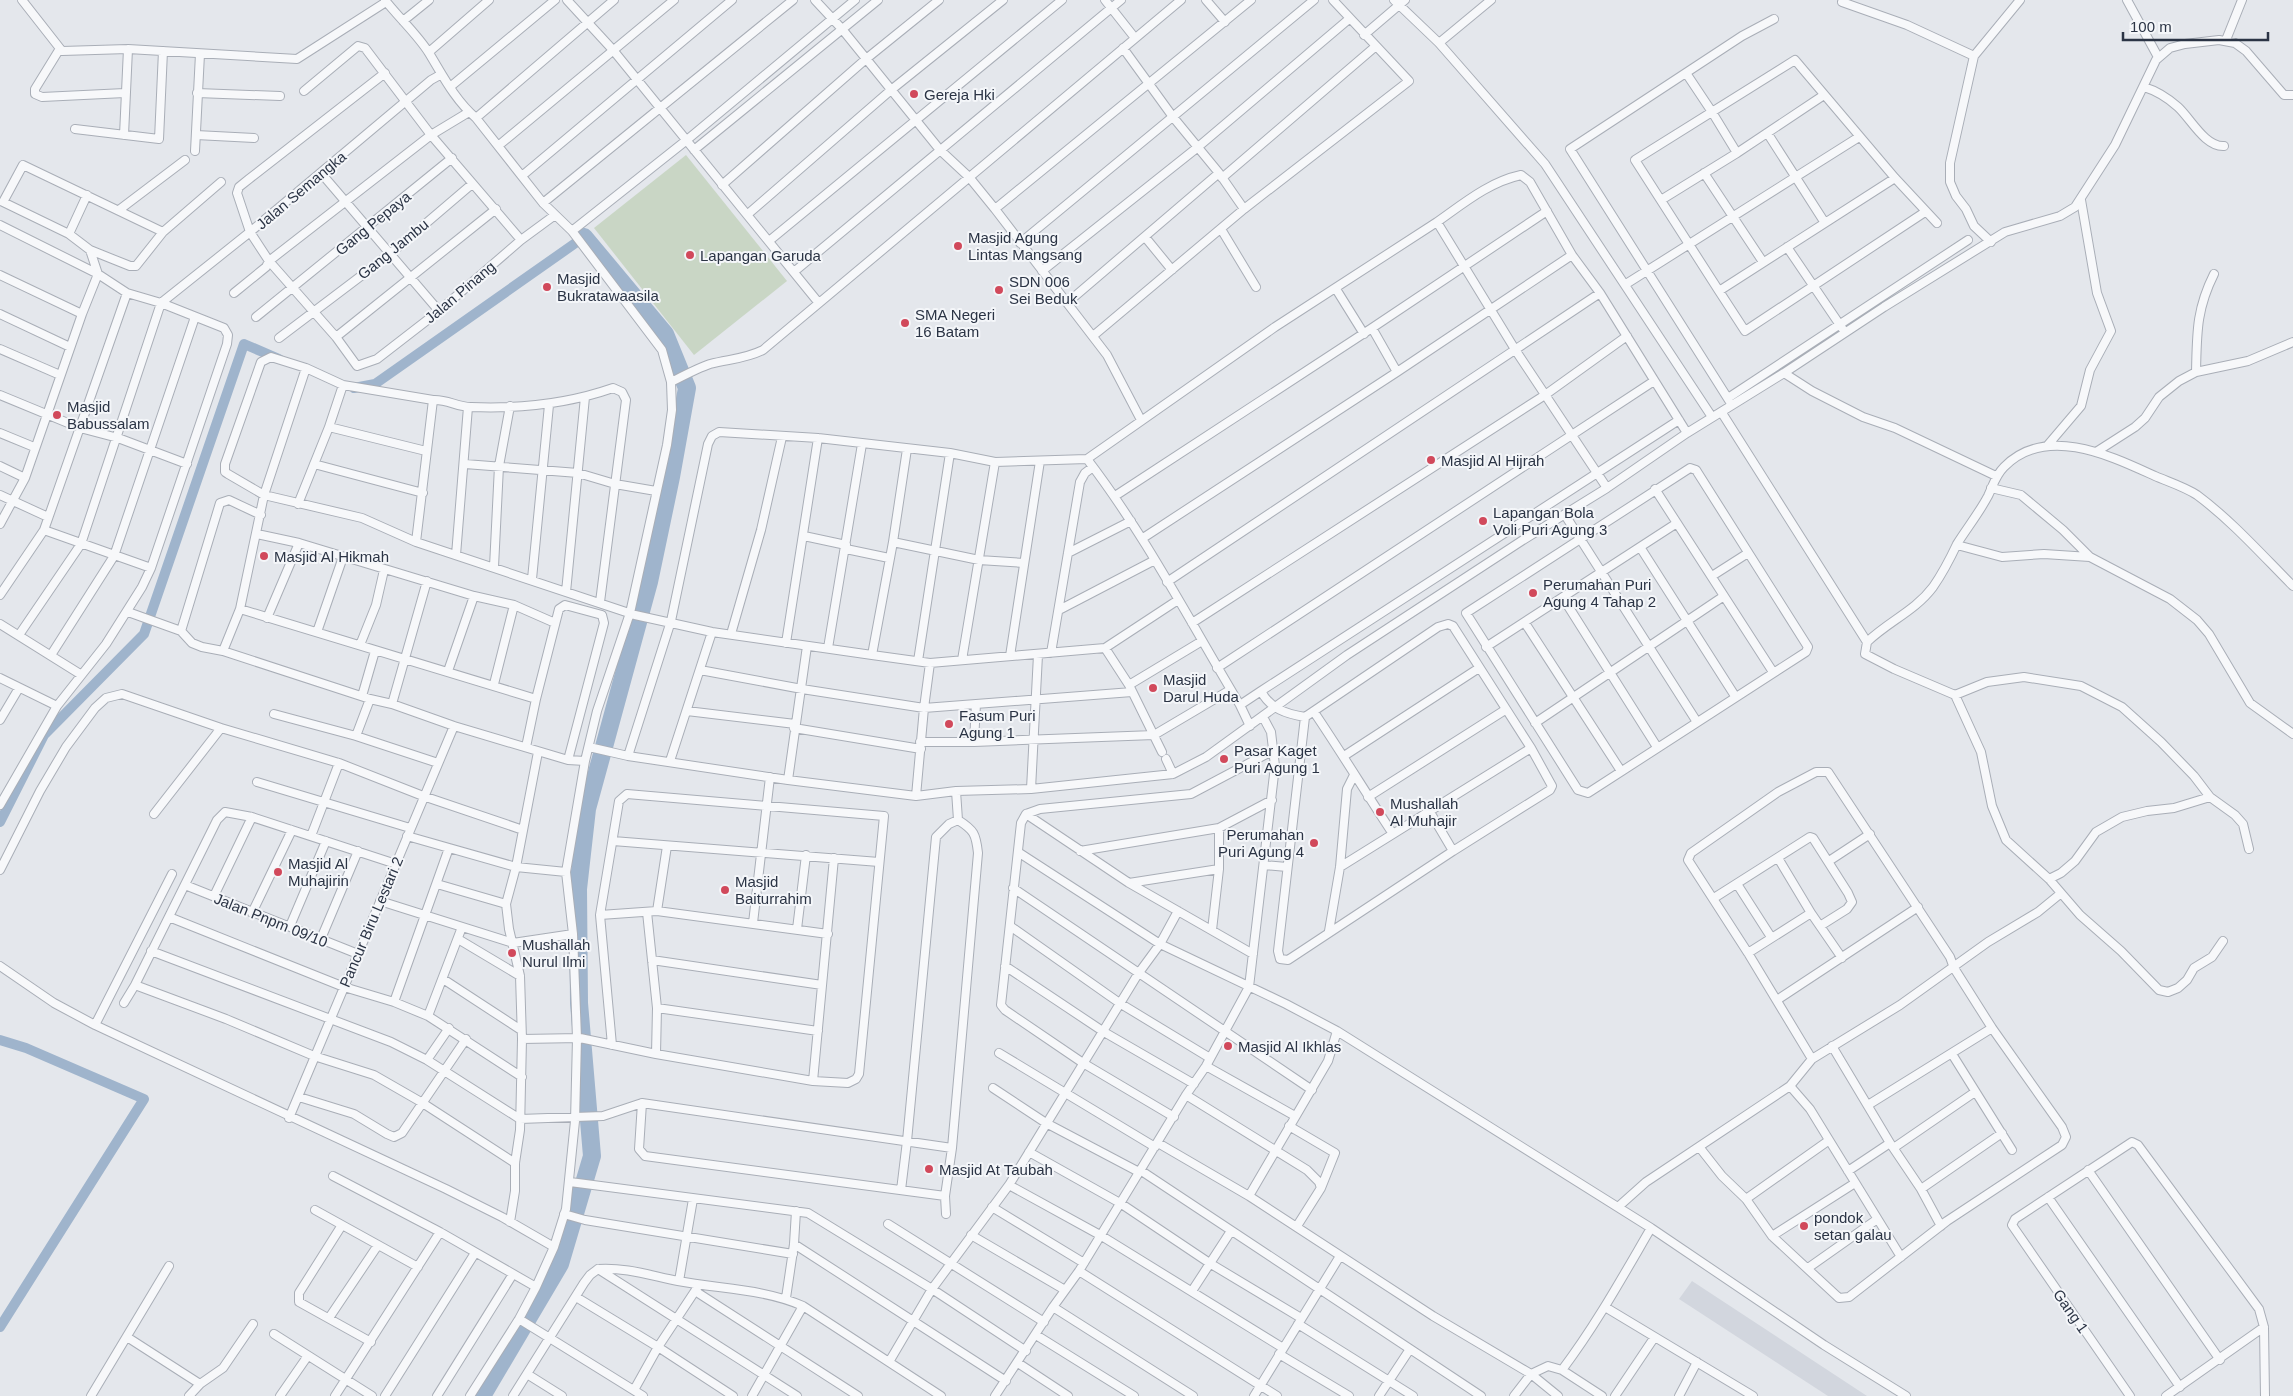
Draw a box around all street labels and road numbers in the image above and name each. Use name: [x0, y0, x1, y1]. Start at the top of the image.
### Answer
street label: Jalan Semangka: [253, 147, 350, 232]
street label: Gang Pepaya: [332, 187, 415, 258]
street label: Gang Jambu: [354, 215, 432, 283]
street label: Jalan Pinang: [421, 258, 499, 326]
street label: Pancur Biru Lestari 2: [336, 854, 406, 990]
street label: Jalan Pnpm 09/10: [212, 889, 330, 951]
street label: Gang 1: [2050, 1286, 2092, 1336]

